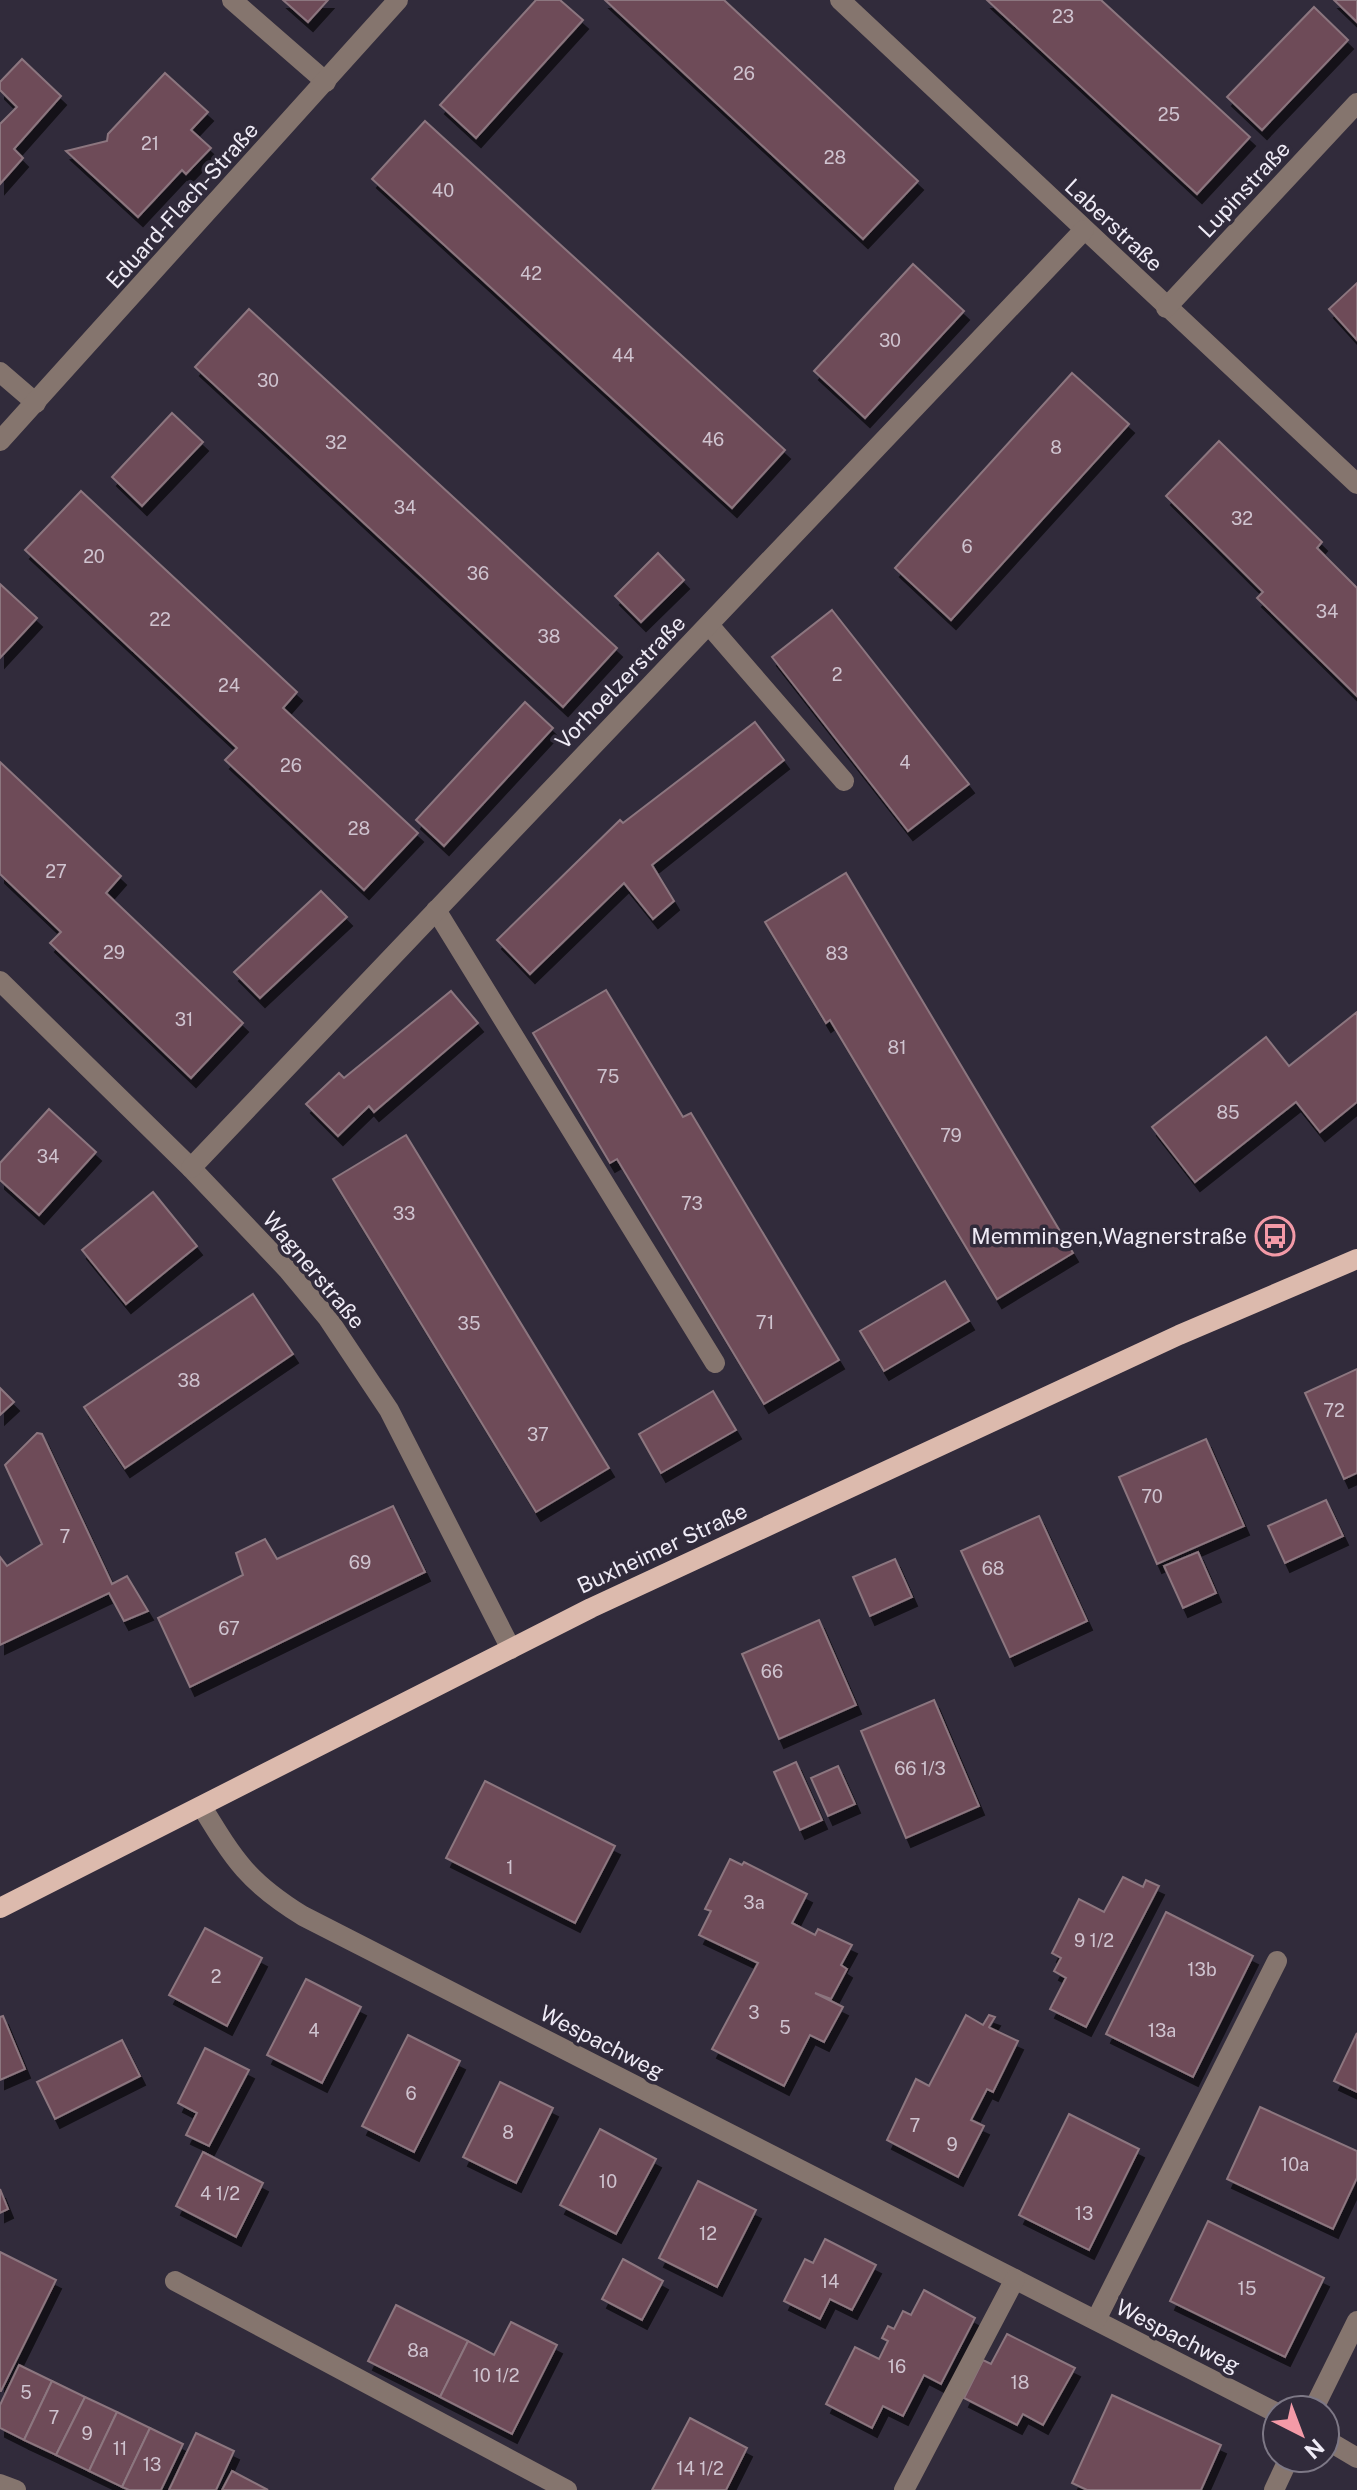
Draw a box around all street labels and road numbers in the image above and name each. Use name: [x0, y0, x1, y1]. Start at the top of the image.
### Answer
street label: Eduard-Flach-Straße: [101, 117, 263, 293]
street label: Lupinstraße: [1193, 135, 1295, 243]
street label: Laberstraße: [1060, 173, 1168, 277]
street label: Vorhoelzerstraße: [550, 610, 690, 754]
street label: Wagnerstraße: [257, 1206, 371, 1334]
street label: Buxheimer Straße: [573, 1497, 751, 1599]
street label: Wespachweg: [536, 2000, 668, 2084]
street label: Wespachweg: [1112, 2294, 1244, 2378]

